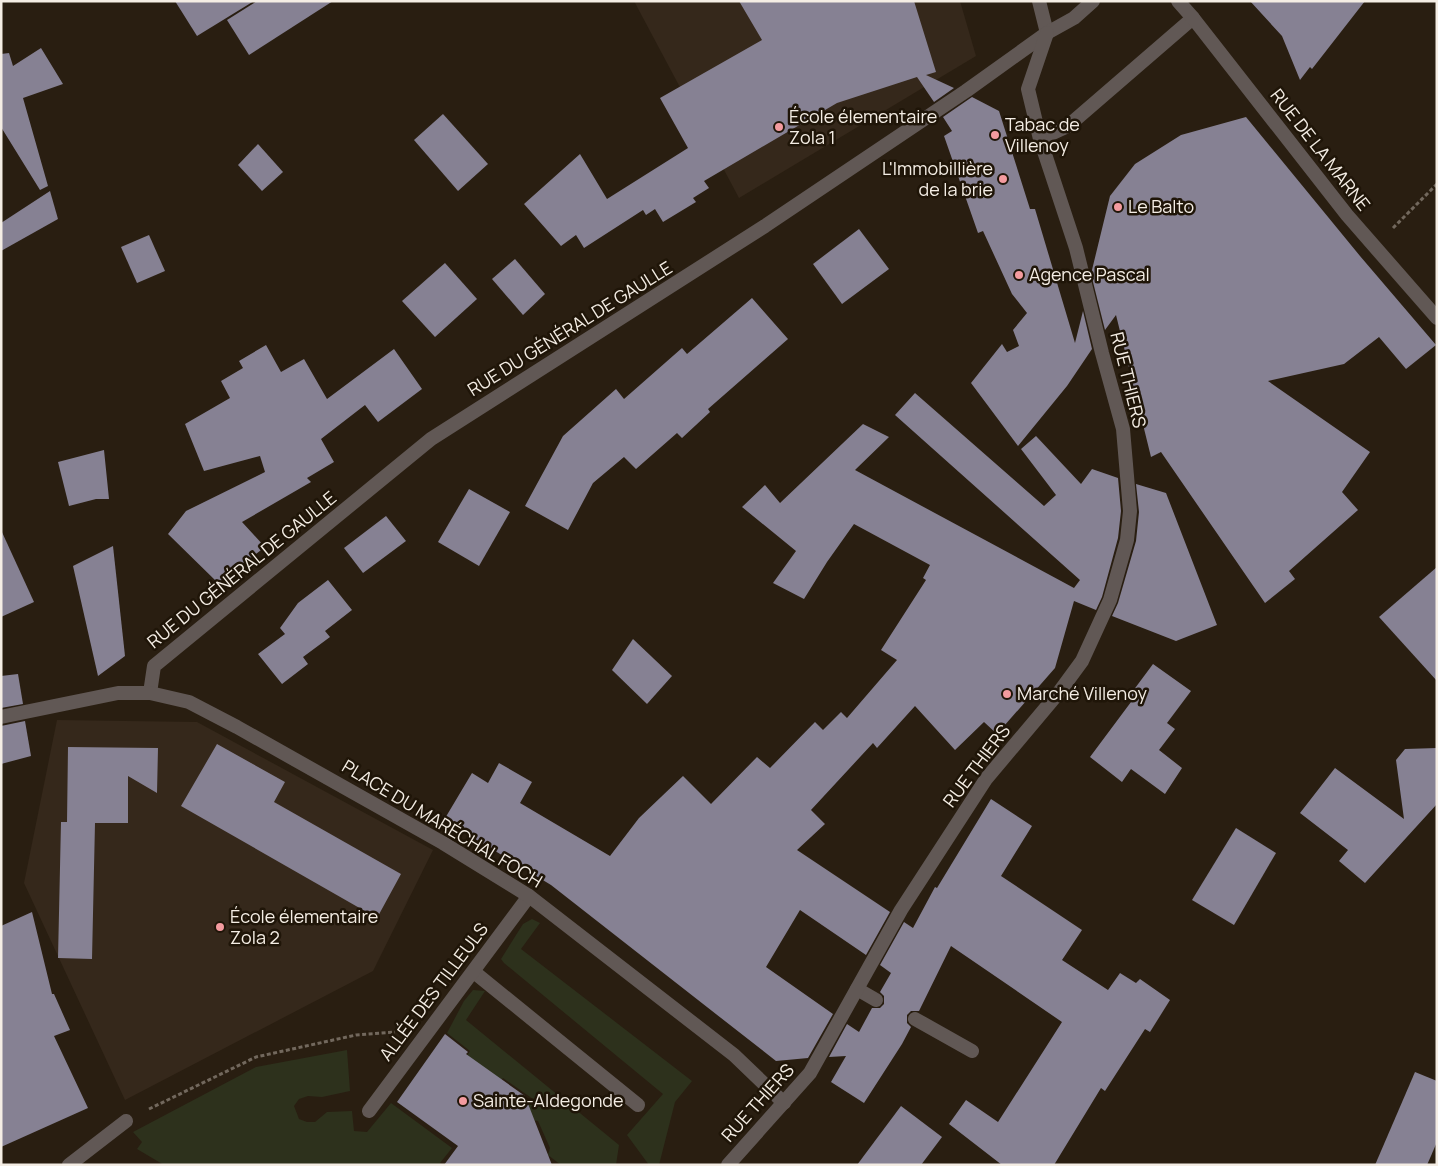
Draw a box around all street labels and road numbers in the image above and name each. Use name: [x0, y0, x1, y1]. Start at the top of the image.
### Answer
street label: RUE DE LA MARNE: [1266, 84, 1376, 215]
street label: RUE DU GÉNÉRAL DE GAULLE: [463, 255, 676, 401]
street label: RUE THIERS: [1105, 329, 1152, 430]
street label: RUE DU GÉNÉRAL DE GAULLE: [142, 485, 341, 653]
street label: RUE THIERS: [937, 719, 1015, 812]
street label: PLACE DU MARÉCHAL FOCH: [338, 754, 547, 893]
street label: ALLÉE DES TILLEULS: [373, 918, 493, 1065]
street label: RUE THIERS: [716, 1058, 799, 1147]

